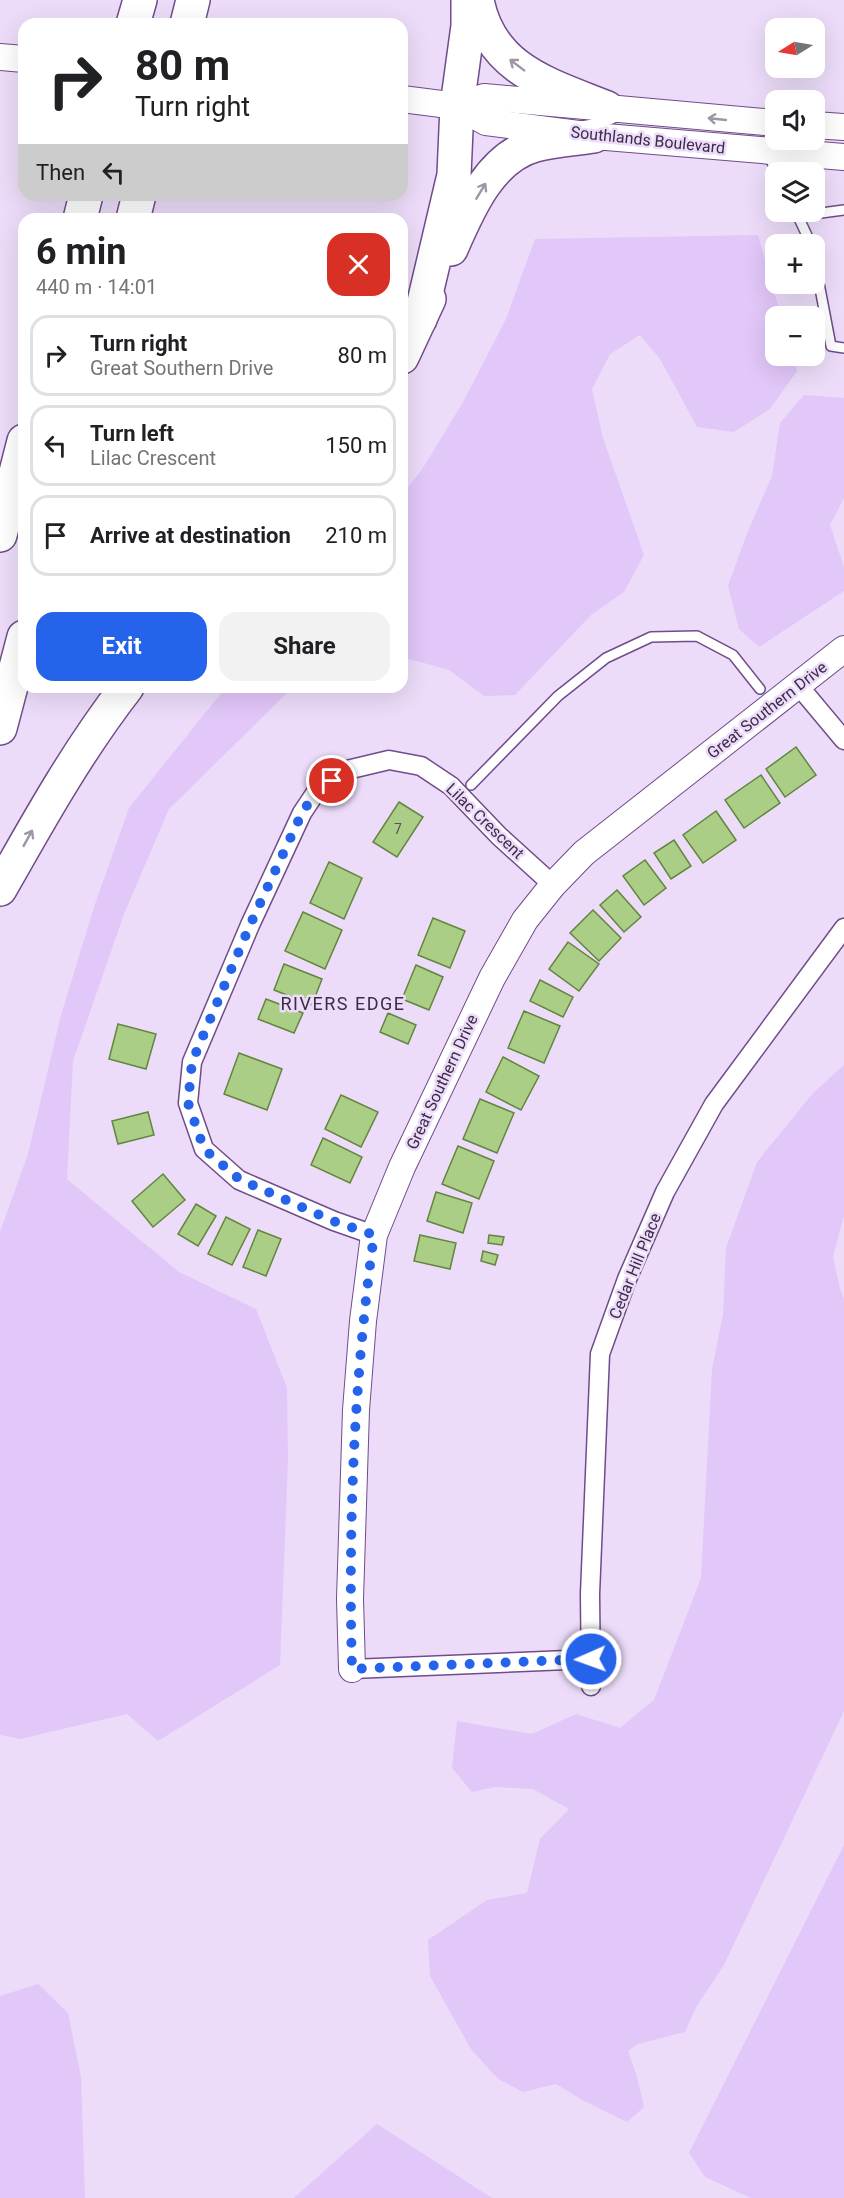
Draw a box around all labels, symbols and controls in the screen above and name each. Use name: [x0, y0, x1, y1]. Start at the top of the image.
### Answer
north arrow: [765, 18, 825, 78]
map controls: [765, 18, 825, 366]
text: 80 m: [135, 41, 230, 90]
icon: right: [36, 42, 114, 120]
one-way arrow: [509, 59, 525, 72]
button: sound: [765, 90, 825, 150]
text: Turn right: [135, 91, 250, 123]
one-way arrow: [708, 113, 728, 124]
street label: Southlands Boulevard: [570, 122, 726, 158]
icon: left: [97, 156, 130, 189]
text: Then: [36, 160, 85, 185]
button: layers: [765, 162, 825, 222]
one-way arrow: [475, 183, 487, 200]
text: 6 min: [36, 231, 127, 273]
button: close: [327, 233, 390, 296]
button: +: [765, 234, 825, 294]
text: 440 m · 14:01: [36, 275, 157, 299]
button: −: [765, 306, 825, 366]
text: Turn right: [90, 331, 187, 356]
icon: right: [39, 339, 72, 372]
text: 80 m: [338, 343, 387, 368]
text: Great Southern Drive: [90, 356, 273, 380]
text: Turn left: [90, 421, 174, 446]
icon: left: [39, 429, 72, 462]
text: 150 m: [325, 433, 387, 458]
text: Lilac Crescent: [90, 446, 216, 470]
icon: arrive: [39, 519, 72, 552]
text: Arrive at destination: [90, 523, 291, 548]
text: 210 m: [325, 523, 387, 548]
button: Exit: [36, 612, 207, 681]
button: Share: [219, 612, 390, 681]
street label: Great Southern Drive: [703, 657, 831, 763]
pin: [306, 755, 357, 806]
icon: arrive: [315, 764, 348, 797]
street label: Lilac Crescent: [442, 779, 528, 863]
house number: 7: [394, 821, 402, 837]
one-way arrow: [23, 830, 35, 847]
district label: RIVERS EDGE: [281, 993, 405, 1014]
street label: Great Southern Drive: [402, 1011, 482, 1153]
street label: Cedar Hill Place: [605, 1210, 665, 1322]
position arrow: [559, 1627, 623, 1691]

